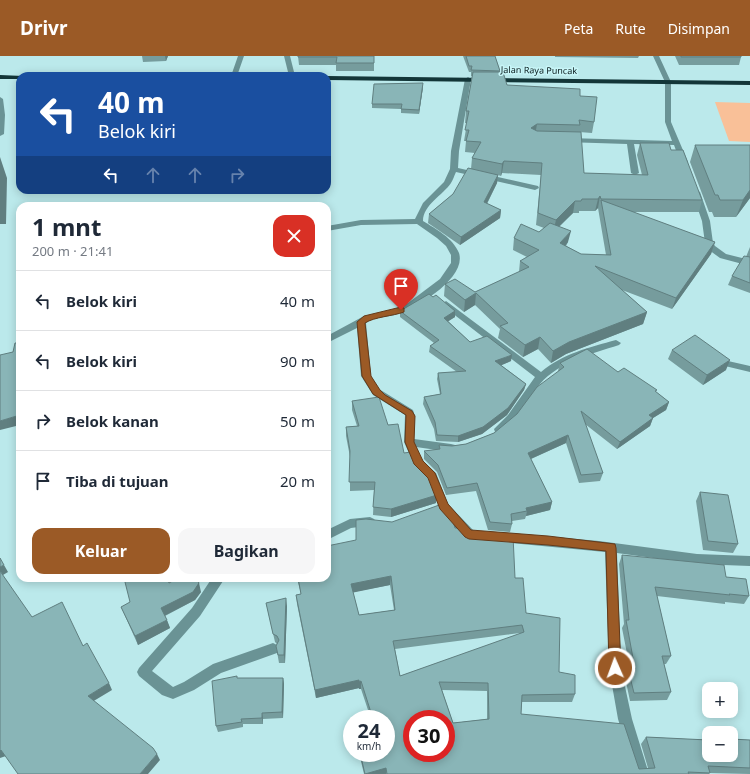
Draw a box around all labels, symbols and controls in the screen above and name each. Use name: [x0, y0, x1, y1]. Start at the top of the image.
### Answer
text: Drivr: [20, 15, 67, 41]
text: Peta: [564, 19, 593, 38]
text: Rute: [615, 19, 646, 38]
text: Disimpan: [668, 19, 730, 38]
street label: Jalan Raya Puncak: [500, 63, 577, 77]
text: 40 m: [98, 83, 165, 121]
icon: left: [32, 88, 84, 140]
text: Belok kiri: [98, 119, 176, 143]
icon: left: [100, 164, 122, 186]
icon: ahead: [142, 164, 164, 186]
icon: ahead: [184, 164, 206, 186]
icon: right: [226, 164, 248, 186]
text: 1 mnt: [32, 210, 101, 243]
button: close: [273, 215, 315, 257]
text: 200 m · 21:41: [32, 242, 113, 260]
pin: [384, 269, 418, 310]
icon: arrive: [390, 275, 412, 297]
icon: left: [32, 290, 54, 312]
text: Belok kiri: [66, 291, 137, 311]
text: 40 m: [280, 291, 315, 311]
icon: left: [32, 350, 54, 372]
text: Belok kiri: [66, 351, 137, 371]
text: 90 m: [280, 351, 315, 371]
icon: right: [32, 410, 54, 432]
text: Belok kanan: [66, 411, 159, 431]
text: 50 m: [280, 411, 315, 431]
icon: arrive: [32, 470, 54, 492]
text: Tiba di tujuan: [66, 471, 169, 491]
text: 20 m: [280, 471, 315, 491]
button: Keluar: [32, 528, 170, 574]
button: Bagikan: [178, 528, 315, 574]
position arrow: [594, 647, 636, 689]
map controls: [702, 682, 738, 762]
button: +: [702, 682, 738, 718]
speed limit sign: 30: [403, 710, 455, 762]
text: 24: [358, 717, 380, 744]
button: −: [702, 726, 738, 762]
text: km/h: [357, 739, 381, 753]

